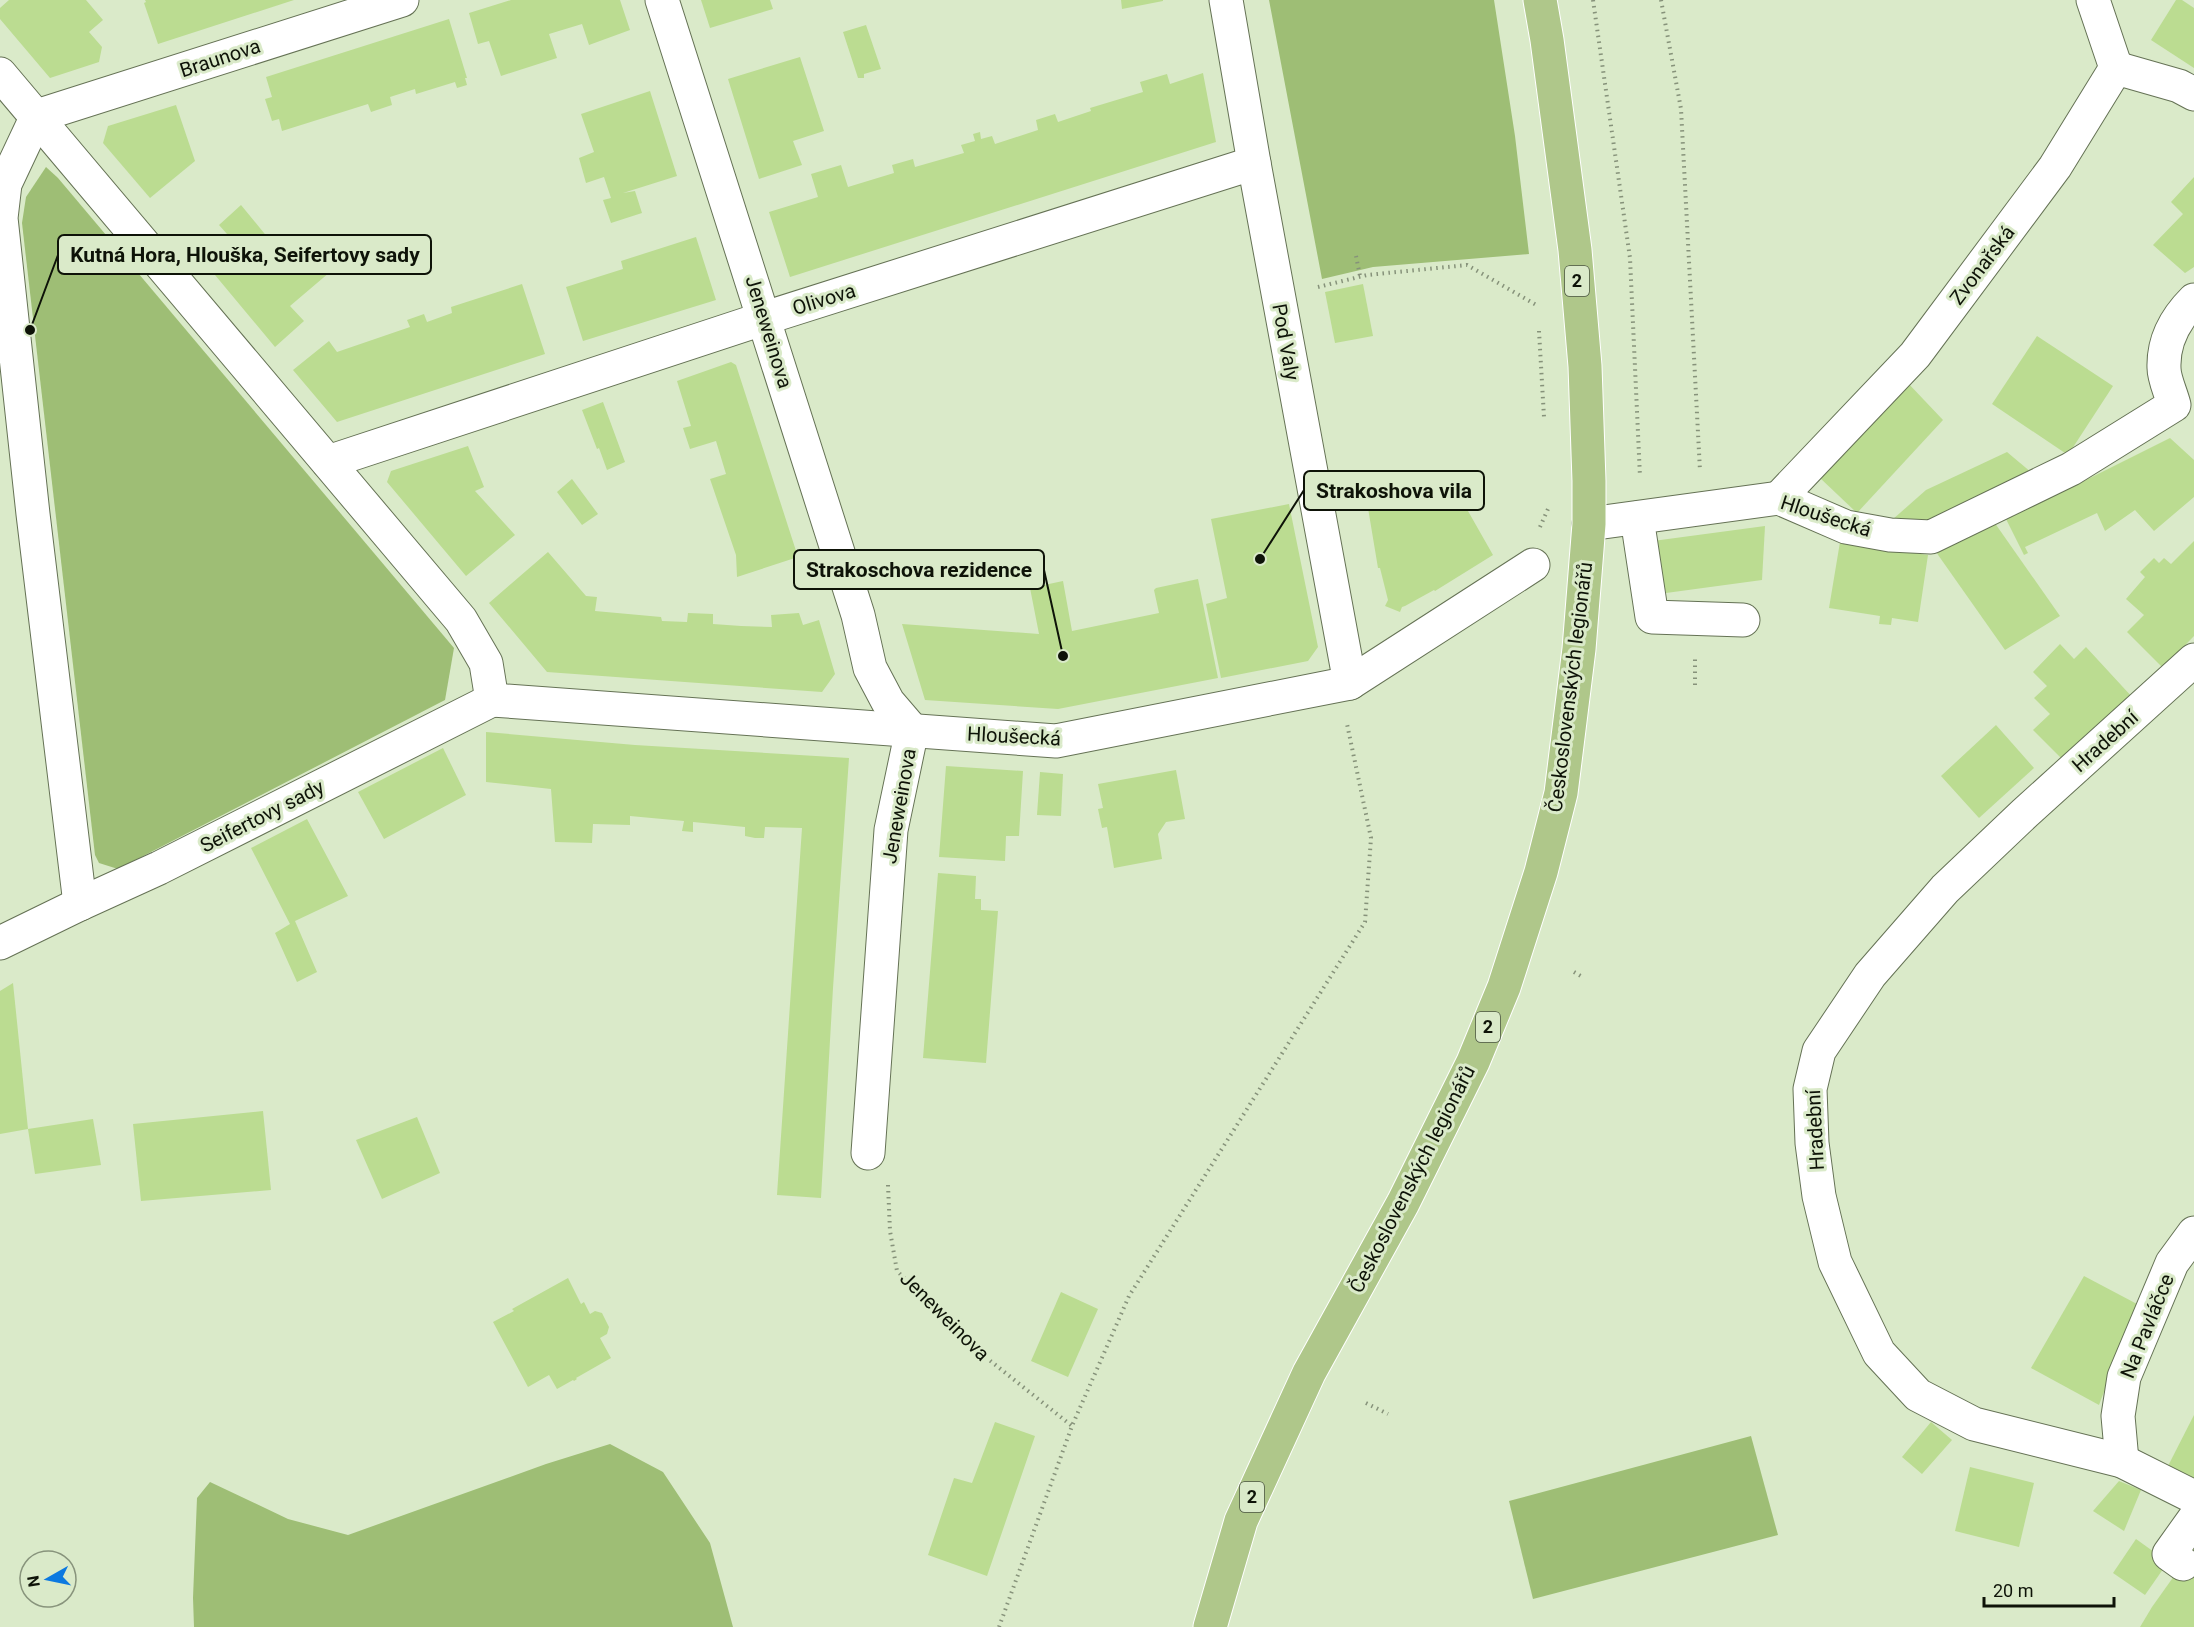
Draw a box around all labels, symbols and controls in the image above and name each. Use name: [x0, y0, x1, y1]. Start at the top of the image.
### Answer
street label: Braunova: [177, 34, 263, 82]
street label: Zvonařská: [1945, 221, 2019, 309]
callout: Kutná Hora, Hlouška, Seifertovy sady: [58, 235, 431, 274]
text: Kutná Hora, Hlouška, Seifertovy sady: [70, 243, 420, 267]
road number: 2: [1565, 266, 1589, 296]
street label: Jeneweinova: [740, 273, 798, 391]
street label: Olivova: [790, 278, 858, 320]
street label: Pod Valy: [1267, 302, 1305, 383]
callout: Strakoshova vila: [1304, 471, 1484, 510]
text: Strakoshova vila: [1316, 479, 1472, 503]
street label: Hloušecká: [1778, 490, 1874, 542]
callout: Strakoschova rezidence: [794, 550, 1044, 589]
text: Strakoschova rezidence: [806, 558, 1032, 582]
street label: Československých legionářů: [1543, 560, 1597, 814]
street label: Hradební: [2067, 704, 2144, 777]
street label: Hloušecká: [966, 722, 1062, 750]
street label: Jeneweinova: [877, 747, 921, 865]
street label: Seifertovy sady: [196, 774, 328, 857]
road number: 2: [1476, 1012, 1500, 1042]
street label: Československých legionářů: [1344, 1061, 1480, 1297]
street label: Hradební: [1801, 1088, 1829, 1171]
street label: Jeneweinova: [895, 1266, 995, 1366]
street label: Na Pavláčce: [2115, 1270, 2179, 1382]
road number: 2: [1240, 1482, 1264, 1512]
north arrow: [18, 1549, 78, 1609]
scale bar: [1984, 1570, 2114, 1608]
text: N: [23, 1574, 44, 1588]
text: 20 m: [1993, 1580, 2033, 1601]

